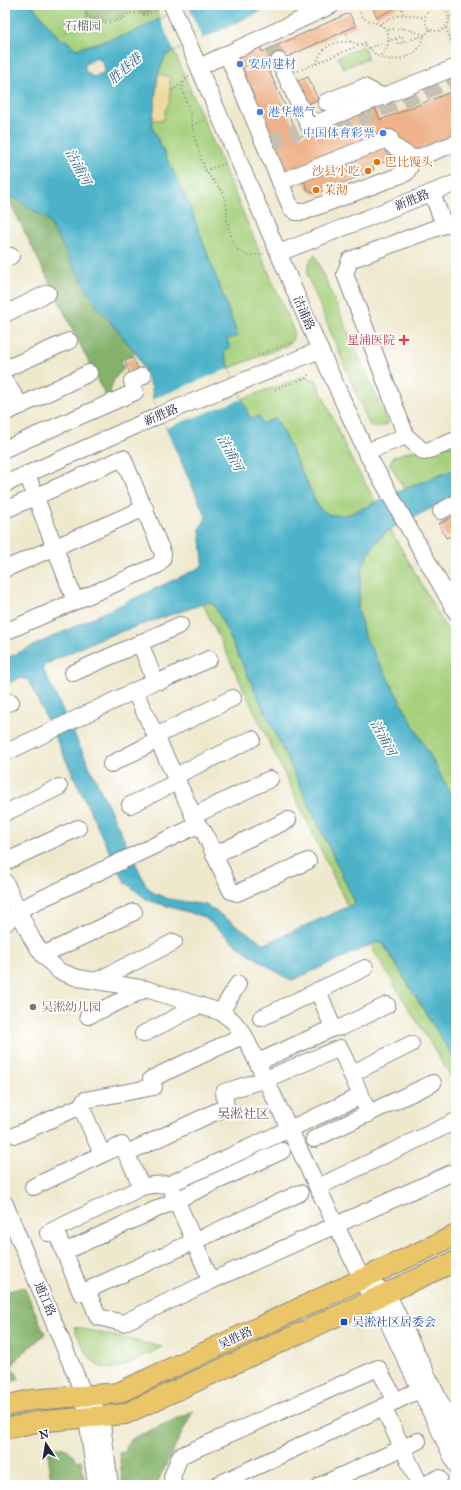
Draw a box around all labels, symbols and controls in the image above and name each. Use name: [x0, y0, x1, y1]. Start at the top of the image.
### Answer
park label: 石榴园: [65, 19, 101, 33]
water label: 胜巷港: [105, 49, 146, 88]
place label: 安居建材: [248, 57, 296, 71]
marker: 安居建材: [235, 59, 245, 69]
place label: 港华燃气: [268, 105, 316, 119]
marker: 港华燃气: [255, 107, 265, 117]
place label: 中国体育彩票: [303, 126, 375, 140]
marker: 中国体育彩票: [378, 128, 388, 138]
water label: 沽浦河: [62, 146, 95, 190]
place label: 巴比馒头: [385, 155, 433, 169]
marker: 巴比馒头: [372, 157, 382, 167]
place label: 沙县小吃: [312, 164, 360, 178]
marker: 沙县小吃: [363, 166, 373, 176]
place label: 茉沏: [324, 183, 348, 197]
marker: 茉沏: [311, 185, 321, 195]
street label: 新胜路: [393, 187, 431, 213]
street label: 沽浦路: [291, 294, 317, 332]
place label: 星浦医院: [347, 333, 395, 347]
marker: 星浦医院: [398, 334, 410, 346]
street label: 新胜路: [142, 402, 180, 428]
water label: 沽浦河: [214, 432, 247, 476]
water label: 沽浦河: [367, 717, 400, 761]
place label: 吴淞幼儿园: [41, 1000, 101, 1014]
marker: 吴淞幼儿园: [28, 1002, 38, 1012]
district label: 吴淞社区: [217, 1106, 269, 1122]
street label: 通江路: [32, 1280, 58, 1318]
place label: 吴淞社区居委会: [352, 1315, 436, 1329]
marker: 吴淞社区居委会: [339, 1317, 349, 1327]
street label: 吴胜路: [216, 1324, 254, 1352]
north arrow: [26, 1424, 66, 1464]
text: N: [38, 1427, 51, 1442]

